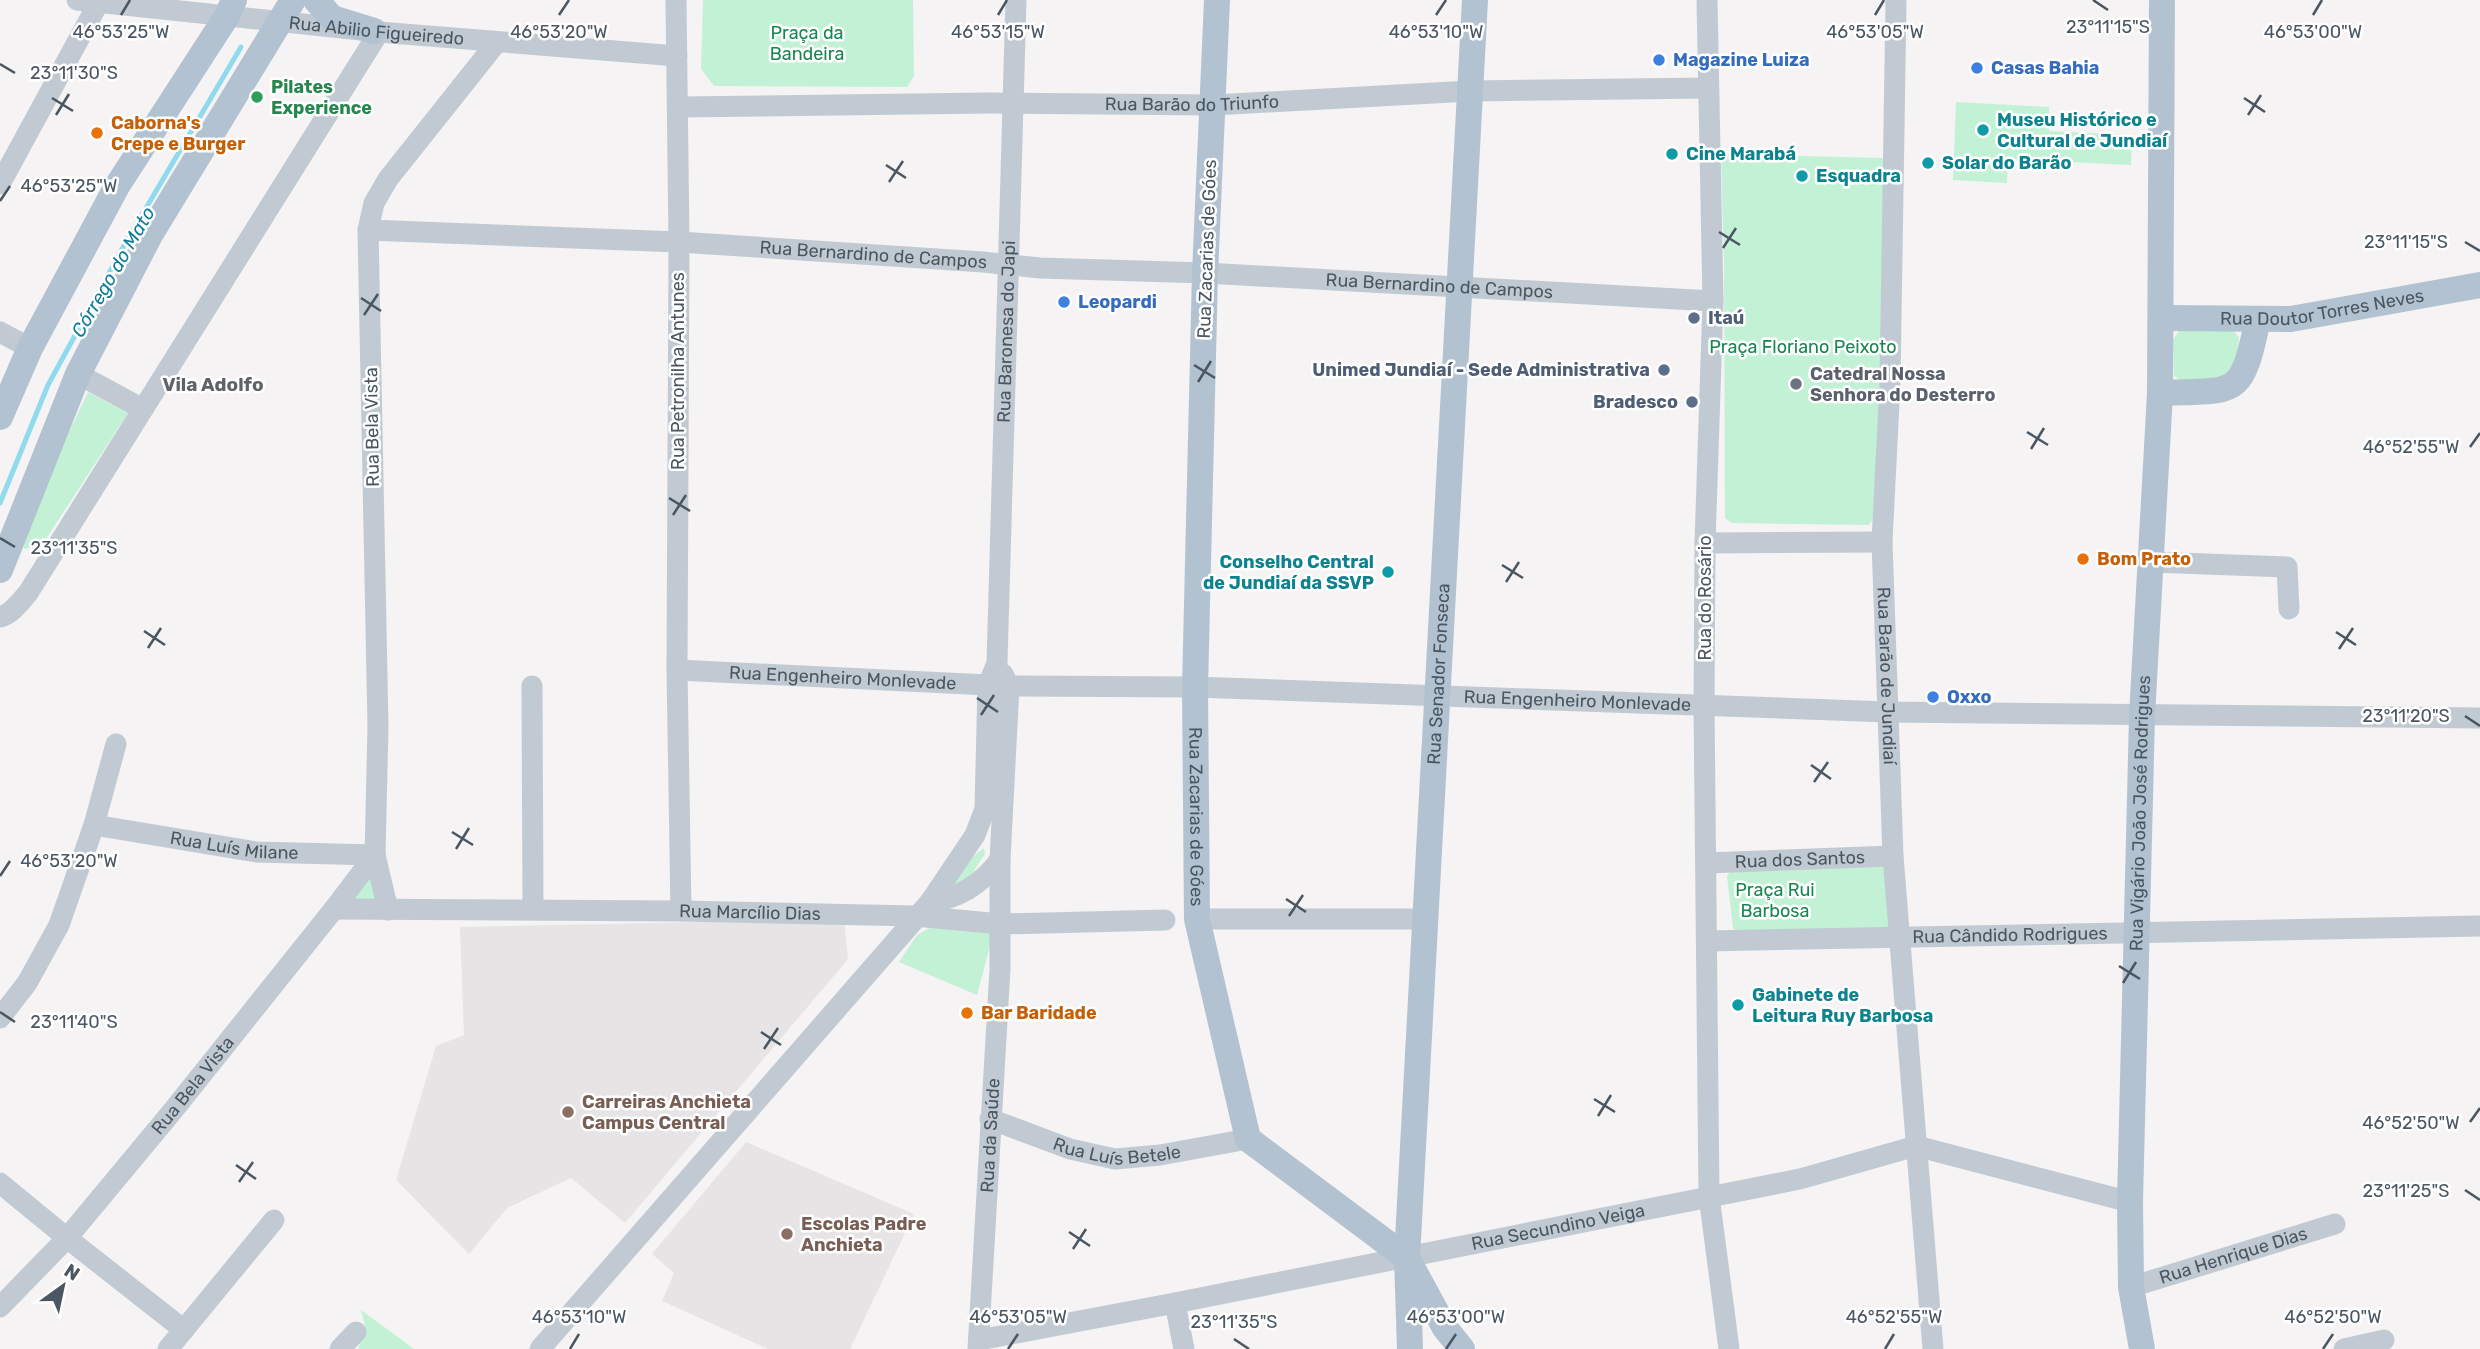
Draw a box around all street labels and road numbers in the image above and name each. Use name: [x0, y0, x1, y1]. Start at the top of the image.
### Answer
street label: Rua Abilio Figueiredo: [288, 12, 465, 50]
street label: Rua Barão do Triunfo: [1105, 90, 1280, 116]
street label: Rua Zacarias de Góes: [1193, 159, 1221, 339]
street label: Rua Bernardino de Campos: [759, 236, 988, 273]
street label: Rua Baronesa do Japi: [993, 240, 1020, 423]
street label: Rua Bernardino de Campos: [1325, 269, 1554, 303]
street label: Rua Petronilha Antunes: [667, 272, 689, 470]
street label: Rua Doutor Torres Neves: [2220, 284, 2426, 330]
street label: Rua Bela Vista: [360, 367, 384, 487]
street label: Rua do Rosário: [1694, 535, 1716, 661]
street label: Rua Senador Fonseca: [1423, 583, 1454, 765]
street label: Rua Barão de Jundiaí: [1873, 586, 1901, 767]
street label: Rua Engenheiro Monlevade: [729, 662, 957, 694]
street label: Rua Vigário João José Rodrigues: [2125, 675, 2155, 951]
street label: Rua Engenheiro Monlevade: [1463, 686, 1691, 716]
street label: Rua Zacarias de Góes: [1184, 727, 1208, 906]
street label: Rua Luís Milane: [168, 827, 299, 864]
street label: Rua dos Santos: [1734, 846, 1865, 873]
street label: Rua Marcílio Dias: [679, 900, 821, 925]
street label: Rua Cândido Rodrigues: [1912, 922, 2108, 948]
street label: Rua Bela Vista: [147, 1032, 239, 1139]
street label: Rua da Saúde: [976, 1077, 1005, 1193]
street label: Rua Luís Betele: [1050, 1133, 1183, 1170]
street label: Rua Secundino Veiga: [1469, 1199, 1647, 1255]
street label: Rua Henrique Dias: [2156, 1222, 2310, 1289]

